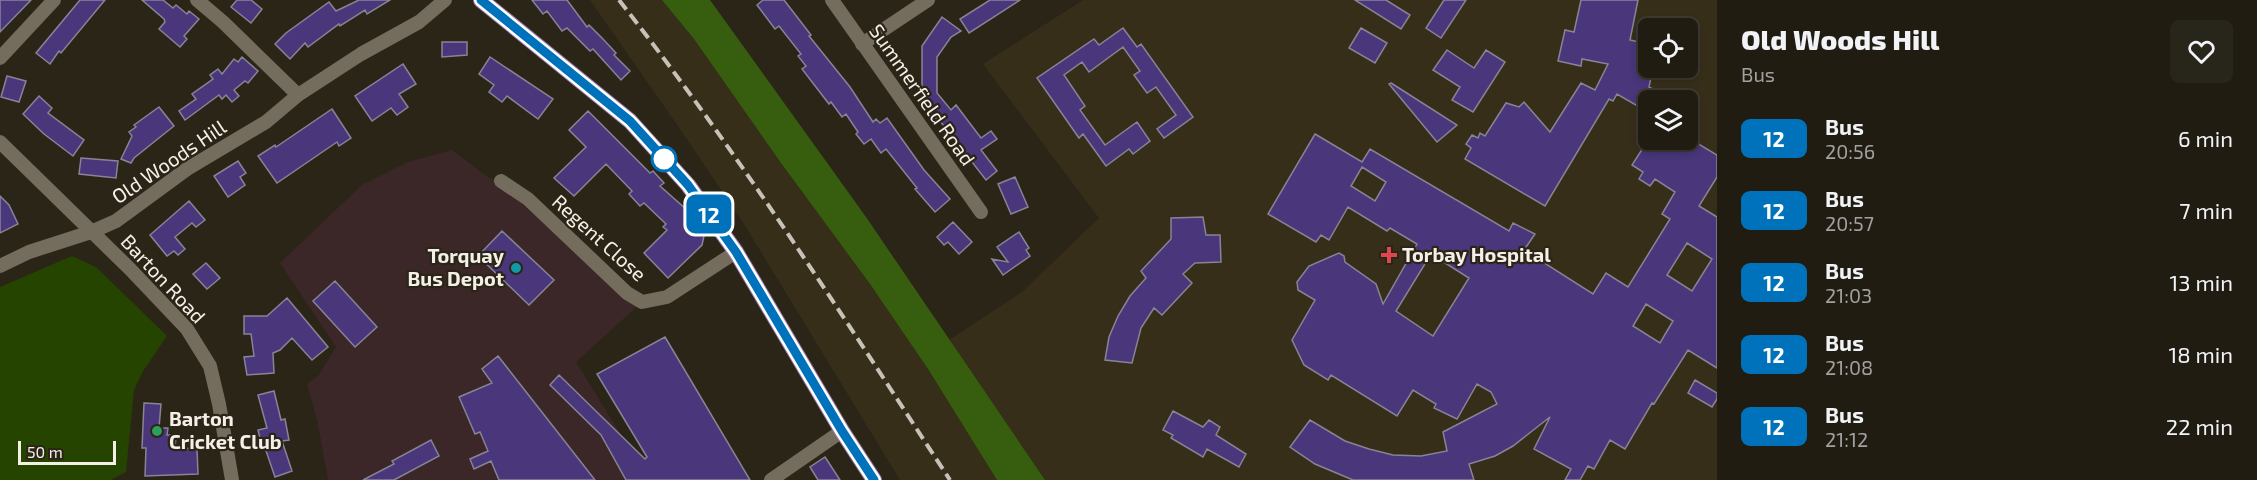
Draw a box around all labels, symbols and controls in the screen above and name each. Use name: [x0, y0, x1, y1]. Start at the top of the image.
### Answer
map controls: [1638, 18, 1698, 150]
button: locate: [1638, 18, 1698, 78]
street label: Summerfield Road: [865, 19, 981, 170]
button: heart: [2170, 20, 2233, 83]
text: Old Woods Hill: [1741, 22, 1939, 56]
text: Bus: [1741, 62, 1775, 86]
button: layers: [1638, 90, 1698, 150]
text: Bus: [1825, 113, 1864, 139]
street label: Old Woods Hill: [107, 114, 230, 208]
text: 6 min: [2178, 125, 2233, 151]
text: 12: [1763, 126, 1785, 151]
text: 20:56: [1825, 139, 1875, 163]
unlabelled marker: [651, 146, 677, 172]
text: Bus: [1825, 185, 1864, 211]
street label: Regent Close: [548, 189, 652, 286]
line badge: 12: [682, 194, 736, 234]
text: 7 min: [2179, 197, 2233, 223]
text: 12: [1763, 198, 1785, 223]
text: 12: [698, 202, 720, 227]
text: 20:57: [1825, 211, 1874, 235]
street label: Barton Road: [117, 229, 211, 328]
place label: Torbay Hospital: [1402, 242, 1551, 267]
place label: Torquay Bus Depot: [408, 243, 505, 290]
marker: Torbay Hospital: [1380, 246, 1398, 264]
text: Bus: [1825, 257, 1864, 283]
marker: Torquay Bus Depot: [509, 261, 523, 275]
text: 13 min: [2170, 269, 2233, 295]
text: 12: [1763, 270, 1785, 295]
text: 21:03: [1825, 283, 1872, 307]
text: Bus: [1825, 329, 1864, 355]
text: 18 min: [2168, 341, 2233, 367]
text: 12: [1763, 342, 1785, 367]
text: 21:08: [1825, 355, 1873, 379]
text: Bus: [1825, 401, 1864, 427]
place label: Barton Cricket Club: [169, 406, 282, 453]
text: 22 min: [2166, 413, 2233, 439]
text: 12: [1763, 414, 1785, 439]
marker: Barton Cricket Club: [150, 424, 164, 438]
text: 21:12: [1825, 427, 1868, 451]
scale bar: [18, 438, 116, 466]
text: 50 m: [27, 442, 63, 461]

